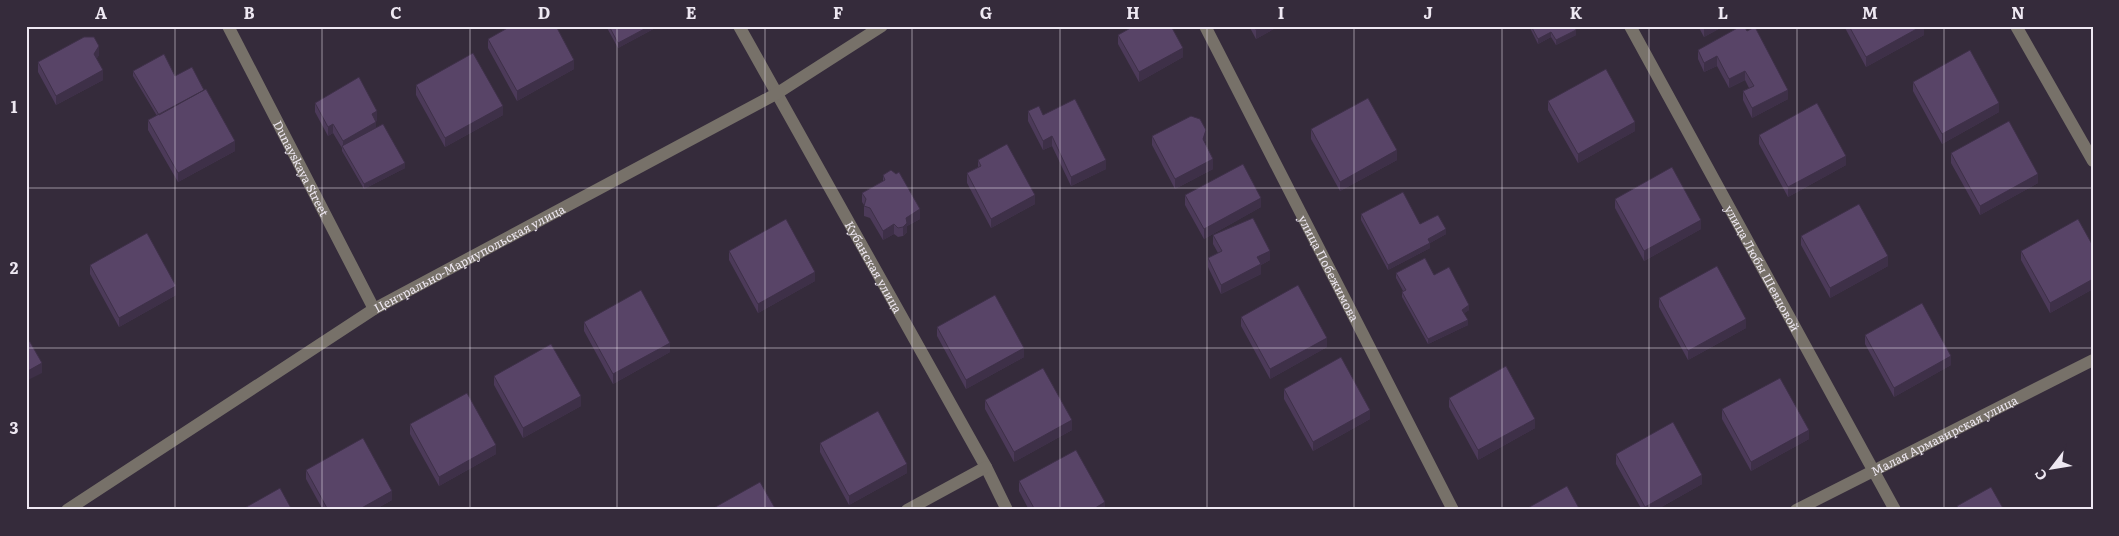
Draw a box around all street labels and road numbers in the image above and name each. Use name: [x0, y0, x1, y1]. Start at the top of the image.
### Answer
street label: Dunayskaya Street: [269, 117, 334, 219]
street label: Центрально-Мариупольская улица: [370, 199, 569, 317]
street label: улица Любы Шевцовой: [1721, 201, 1805, 335]
street label: улица Побежимова: [1294, 212, 1364, 325]
street label: Кубанская улица: [841, 217, 907, 317]
street label: Малая Армавирская улица: [1868, 390, 2021, 480]

